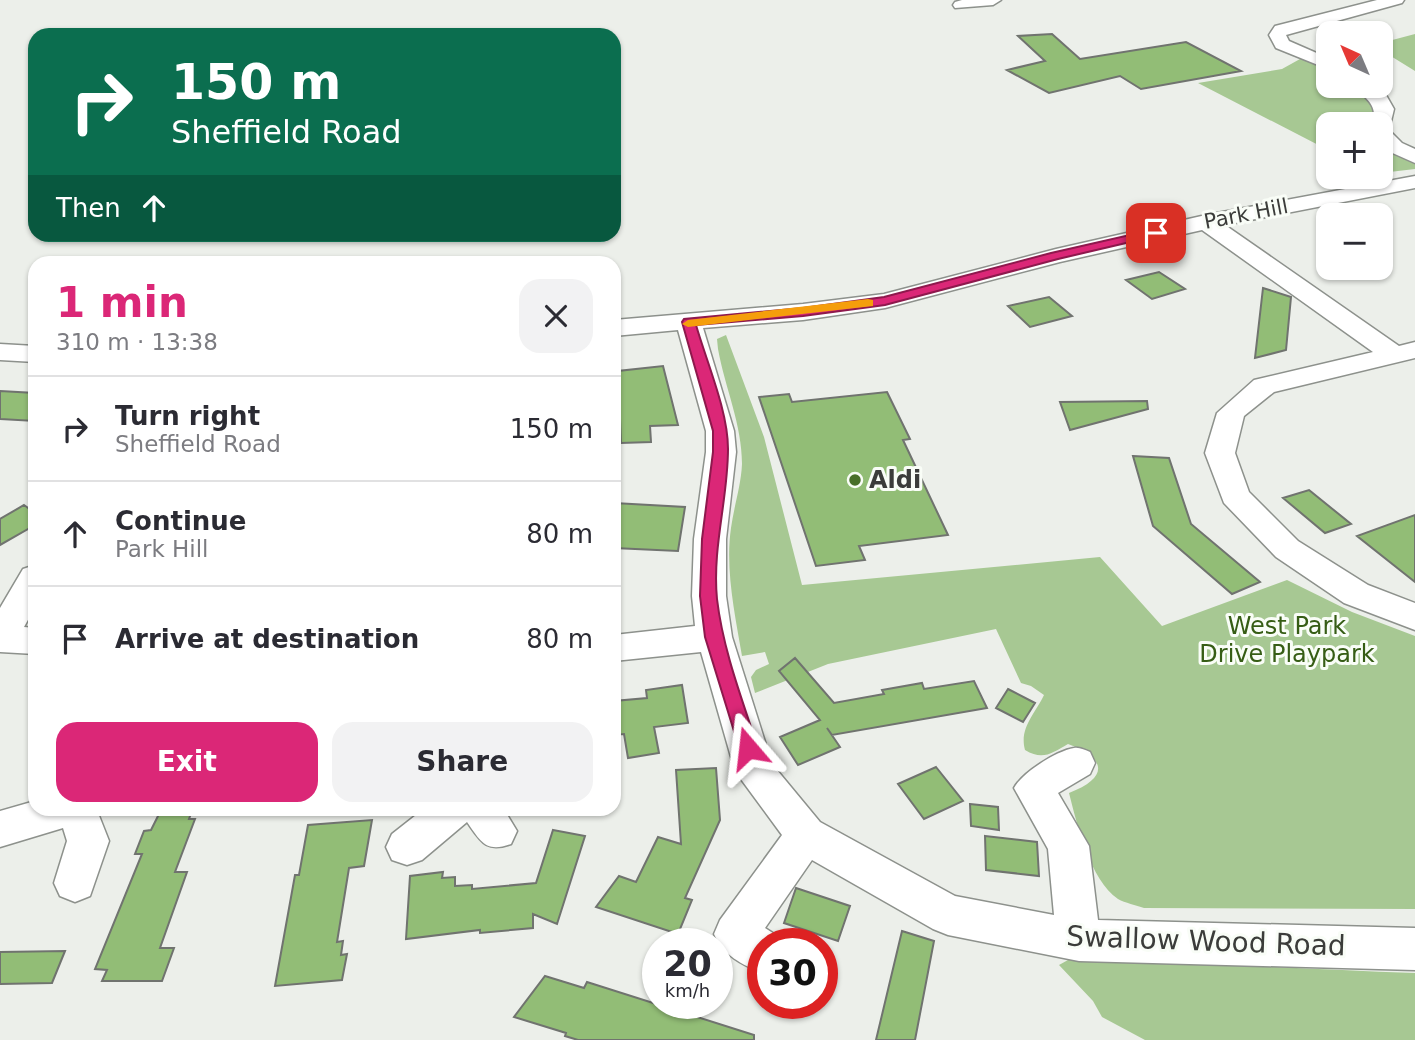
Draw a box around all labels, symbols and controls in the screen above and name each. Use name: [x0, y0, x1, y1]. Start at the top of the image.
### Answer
north arrow: [1316, 21, 1393, 98]
map controls: [1316, 21, 1393, 280]
text: 150 m: [171, 54, 341, 111]
icon: right: [56, 56, 147, 147]
button: +: [1316, 112, 1393, 189]
text: Sheffield Road: [171, 113, 402, 151]
icon: ahead: [135, 189, 173, 227]
text: Then: [56, 193, 121, 223]
street label: Park Hill: [1202, 194, 1290, 234]
pin: [1126, 203, 1186, 263]
button: −: [1316, 203, 1393, 280]
icon: arrive: [1137, 214, 1175, 252]
text: 1 min: [56, 278, 188, 327]
button: close: [519, 279, 593, 353]
text: 310 m · 13:38: [56, 329, 218, 355]
text: Turn right: [115, 401, 260, 431]
icon: right: [56, 410, 94, 448]
text: 150 m: [510, 414, 593, 444]
text: Sheffield Road: [115, 431, 281, 457]
place label: Aldi: [869, 466, 921, 494]
marker: Aldi: [847, 472, 863, 488]
text: Continue: [115, 506, 246, 536]
icon: ahead: [56, 515, 94, 553]
text: 80 m: [526, 519, 593, 549]
text: Park Hill: [115, 536, 208, 562]
park label: West Park Drive Playpark: [1199, 612, 1375, 668]
icon: arrive: [56, 620, 94, 658]
text: Arrive at destination: [115, 624, 419, 654]
text: 80 m: [526, 624, 593, 654]
position arrow: [711, 711, 785, 785]
button: Exit: [56, 722, 318, 802]
button: Share: [332, 722, 593, 802]
street label: Swallow Wood Road: [1066, 920, 1346, 962]
speed limit sign: 30: [747, 928, 838, 1019]
text: 20: [663, 944, 712, 984]
text: km/h: [665, 980, 710, 1001]

